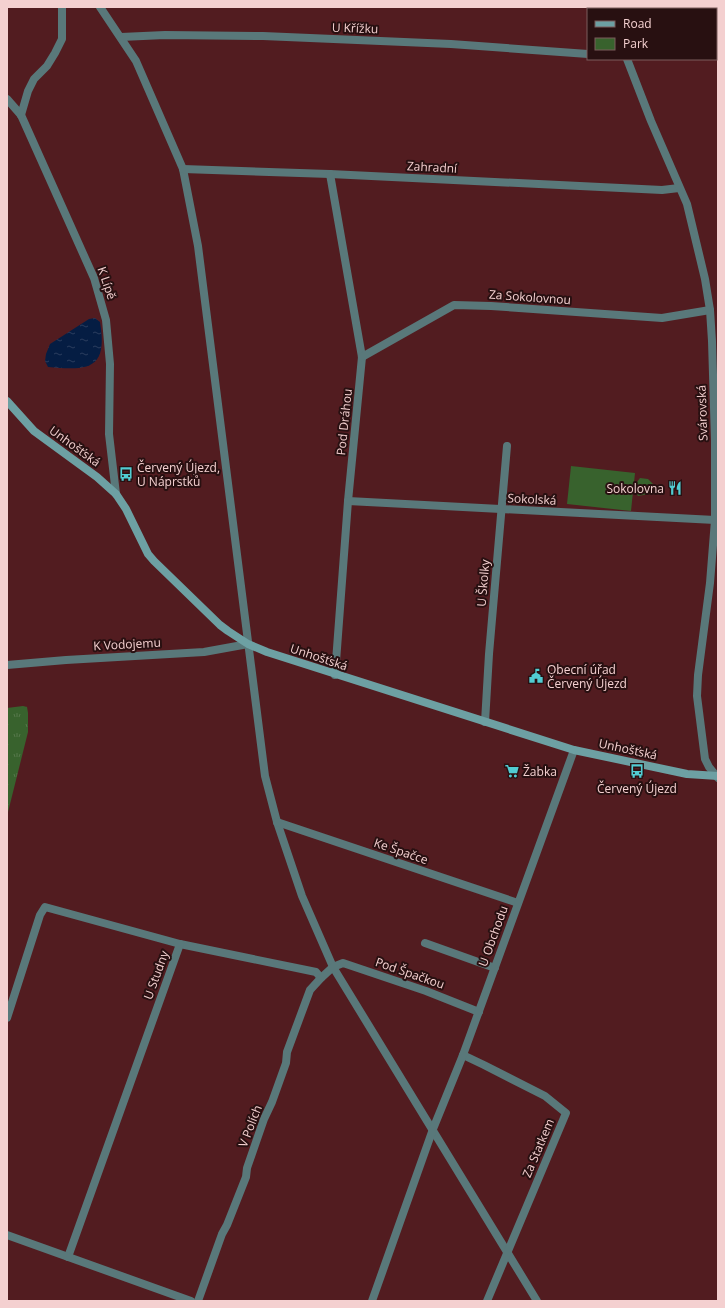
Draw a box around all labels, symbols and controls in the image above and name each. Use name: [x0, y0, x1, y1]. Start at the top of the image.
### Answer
legend: [587, 8, 717, 60]
text: Road: [623, 15, 652, 32]
street label: U Křížku: [331, 19, 379, 37]
text: Park: [623, 35, 649, 52]
street label: Zahradní: [406, 157, 458, 177]
street label: K Lípě: [93, 264, 121, 302]
street label: Za Sokolovnou: [488, 286, 572, 308]
street label: Svárovská: [693, 385, 711, 441]
street label: Pod Dráhou: [332, 388, 356, 456]
street label: Unhošťská: [46, 422, 104, 470]
place label: Červený Újezd, U Náprstků: [137, 459, 220, 490]
bus stop icon: Červený Újezd, U Náprstků: [118, 466, 134, 482]
place label: Sokolovna: [606, 480, 664, 497]
restaurant icon: Sokolovna: [667, 480, 683, 496]
street label: Sokolská: [507, 489, 557, 509]
street label: U Školky: [472, 558, 494, 607]
street label: K Vodojemu: [93, 634, 161, 654]
street label: Unhošťská: [288, 640, 350, 674]
place label: Obecní úřad Červený Újezd: [547, 661, 627, 692]
public building icon: Obecní úřad Červený Újezd: [528, 668, 544, 684]
street label: Unhošťská: [597, 735, 659, 763]
supermarket icon: Žabka: [504, 763, 520, 779]
place label: Žabka: [523, 763, 557, 780]
bus stop icon: Červený Újezd: [629, 763, 645, 779]
place label: Červený Újezd: [597, 780, 677, 797]
street label: Ke Špačce: [372, 834, 431, 868]
street label: U Obchodu: [474, 903, 512, 969]
street label: U Studny: [139, 947, 173, 1002]
street label: Pod Špačkou: [373, 953, 447, 993]
street label: V Polích: [234, 1102, 266, 1150]
street label: Za Statkem: [518, 1116, 558, 1180]

